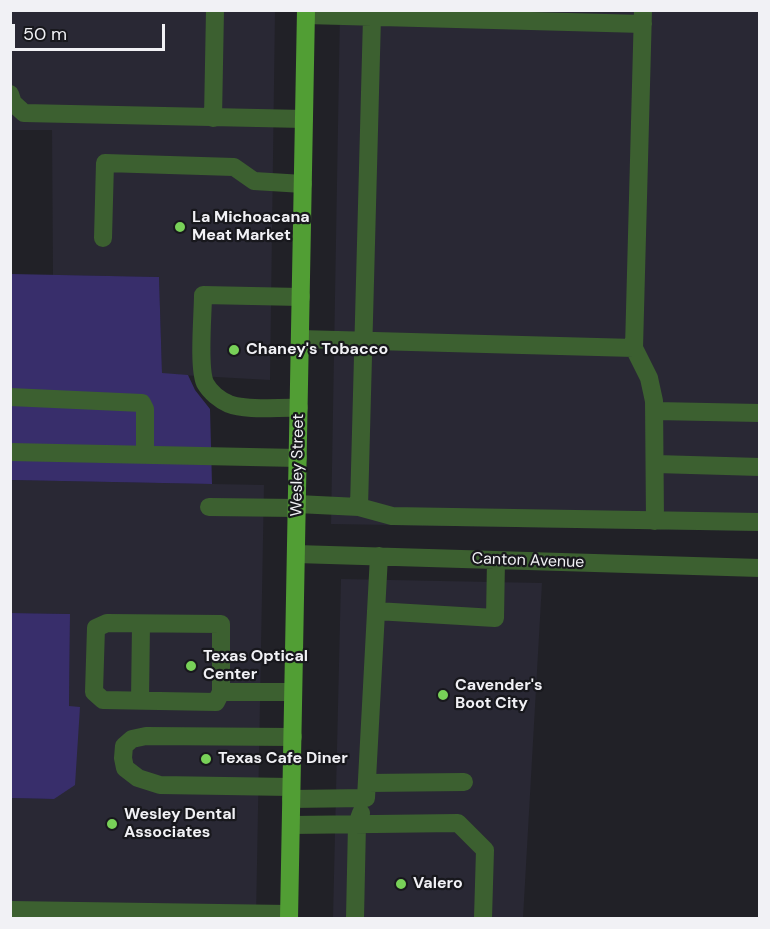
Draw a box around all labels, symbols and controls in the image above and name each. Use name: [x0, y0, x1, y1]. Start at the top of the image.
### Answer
scale bar: [15, 12, 168, 50]
text: 50 m: [23, 22, 67, 46]
place label: La Michoacana Meat Market: [192, 208, 310, 246]
marker: La Michoacana Meat Market: [173, 220, 187, 234]
place label: Chaney's Tobacco: [246, 340, 388, 360]
marker: Chaney's Tobacco: [227, 343, 241, 357]
street label: Wesley Street: [288, 414, 308, 516]
street label: Canton Avenue: [471, 549, 585, 573]
place label: Texas Optical Center: [203, 647, 308, 685]
marker: Texas Optical Center: [184, 659, 198, 673]
place label: Cavender's Boot City: [455, 676, 542, 714]
marker: Cavender's Boot City: [436, 688, 450, 702]
place label: Texas Cafe Diner: [218, 749, 348, 769]
marker: Texas Cafe Diner: [199, 752, 213, 766]
place label: Wesley Dental Associates: [124, 805, 236, 843]
marker: Wesley Dental Associates: [105, 817, 119, 831]
place label: Valero: [413, 874, 463, 894]
marker: Valero: [394, 877, 408, 891]

